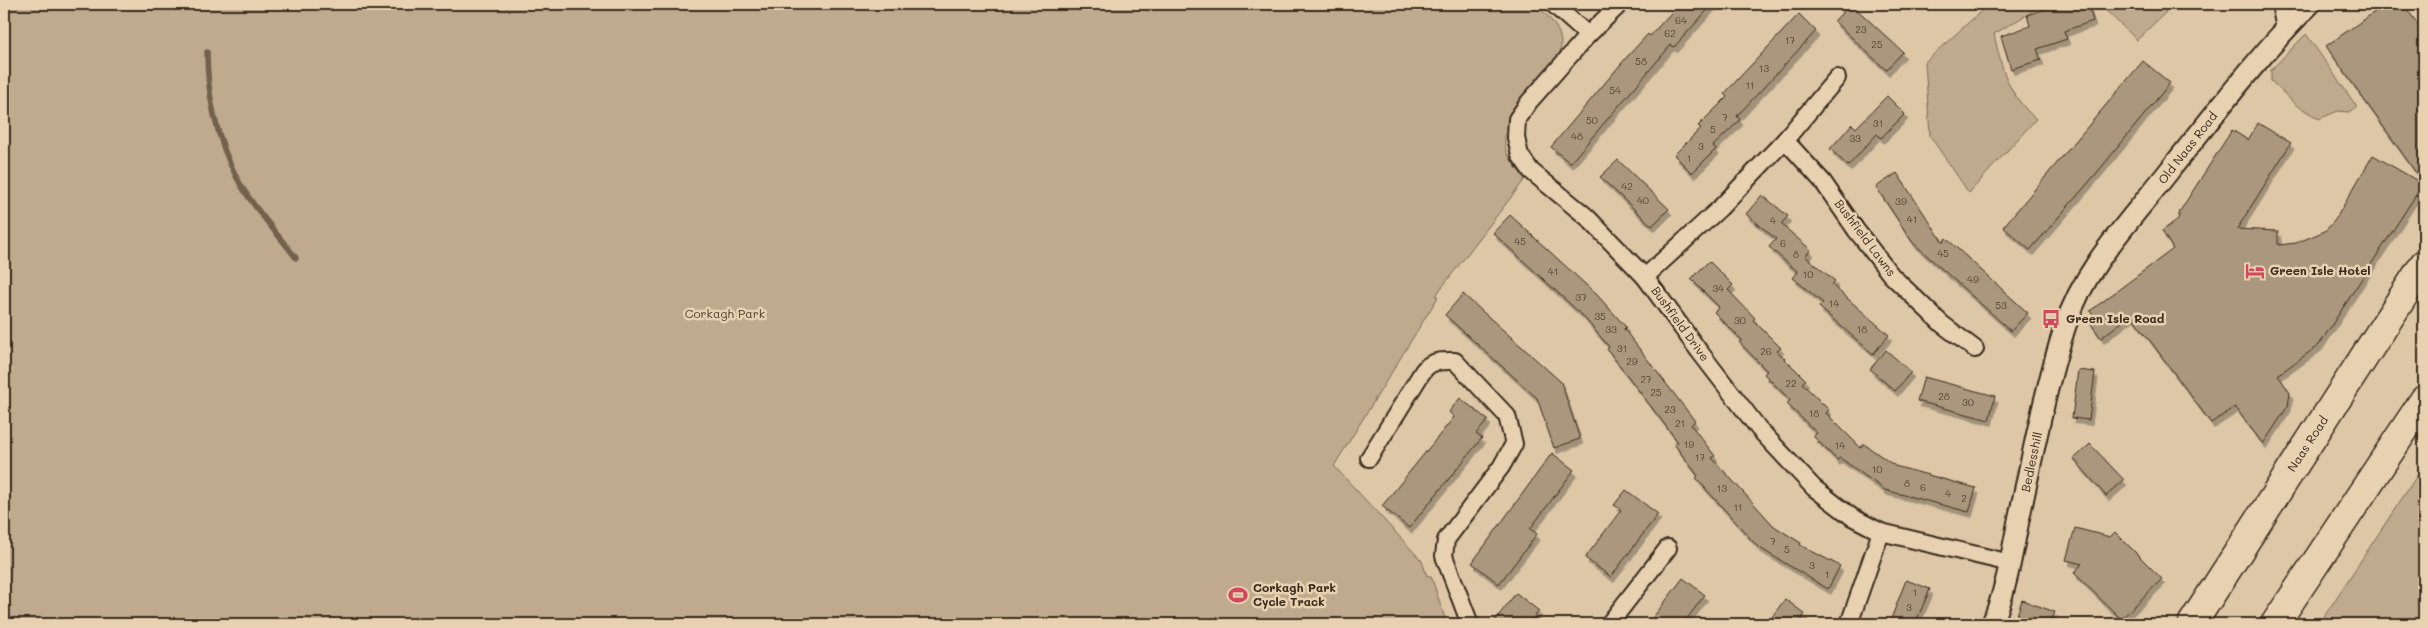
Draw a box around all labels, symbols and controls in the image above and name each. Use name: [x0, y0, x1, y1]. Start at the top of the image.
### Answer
house number: 64: [1675, 13, 1687, 27]
house number: 23: [1855, 22, 1867, 36]
house number: 62: [1664, 26, 1676, 40]
house number: 17: [1785, 33, 1795, 47]
house number: 25: [1871, 37, 1883, 51]
house number: 58: [1635, 54, 1647, 68]
house number: 13: [1759, 61, 1769, 75]
house number: 11: [1746, 78, 1754, 92]
house number: 54: [1609, 83, 1621, 97]
street label: Old Naas Road: [2154, 108, 2221, 187]
house number: 7: [1722, 110, 1728, 124]
house number: 50: [1586, 113, 1598, 127]
house number: 31: [1873, 116, 1883, 130]
house number: 5: [1710, 122, 1716, 136]
house number: 48: [1571, 129, 1583, 143]
house number: 33: [1849, 131, 1861, 145]
house number: 3: [1698, 139, 1704, 153]
house number: 1: [1687, 151, 1691, 165]
house number: 42: [1621, 179, 1633, 193]
house number: 40: [1637, 193, 1649, 207]
house number: 39: [1895, 194, 1907, 208]
street label: Bushfield Lawns: [1832, 196, 1900, 279]
house number: 41: [1907, 212, 1917, 226]
house number: 4: [1770, 213, 1776, 227]
house number: 45: [1514, 234, 1526, 248]
house number: 6: [1780, 236, 1786, 250]
house number: 45: [1937, 246, 1949, 260]
house number: 8: [1793, 247, 1799, 261]
hotel icon: Green Isle Hotel: [2244, 260, 2266, 282]
place label: Green Isle Hotel: [2270, 262, 2371, 278]
house number: 41: [1548, 264, 1558, 278]
house number: 10: [1803, 267, 1813, 281]
house number: 49: [1967, 272, 1979, 286]
house number: 34: [1712, 281, 1724, 295]
street label: Bushfield Drive: [1648, 283, 1713, 364]
house number: 37: [1575, 290, 1587, 304]
house number: 14: [1829, 296, 1839, 310]
house number: 53: [1995, 298, 2007, 312]
park label: Corkagh Park: [685, 305, 765, 321]
bus stop icon: Green Isle Road: [2040, 308, 2062, 330]
house number: 35: [1594, 309, 1606, 323]
place label: Green Isle Road: [2066, 310, 2165, 326]
house number: 30: [1734, 313, 1746, 327]
house number: 33: [1605, 322, 1617, 336]
house number: 18: [1857, 322, 1867, 336]
house number: 31: [1617, 341, 1627, 355]
house number: 26: [1760, 344, 1772, 358]
house number: 29: [1626, 354, 1638, 368]
house number: 27: [1640, 372, 1652, 386]
house number: 22: [1785, 376, 1797, 390]
house number: 25: [1650, 385, 1662, 399]
house number: 28: [1938, 389, 1950, 403]
house number: 30: [1962, 395, 1974, 409]
house number: 23: [1664, 402, 1676, 416]
house number: 18: [1809, 406, 1819, 420]
street label: Naas Road: [2283, 412, 2331, 474]
house number: 21: [1675, 416, 1685, 430]
street label: Bedlesshill: [2017, 430, 2045, 493]
house number: 19: [1684, 437, 1694, 451]
house number: 14: [1835, 438, 1845, 452]
house number: 17: [1695, 450, 1705, 464]
house number: 10: [1872, 462, 1882, 476]
house number: 8: [1904, 476, 1910, 490]
house number: 6: [1920, 480, 1926, 494]
house number: 13: [1717, 481, 1727, 495]
house number: 4: [1945, 486, 1951, 500]
house number: 2: [1961, 491, 1967, 505]
house number: 11: [1734, 500, 1742, 514]
house number: 7: [1770, 534, 1776, 548]
house number: 5: [1784, 542, 1790, 556]
house number: 3: [1809, 558, 1815, 572]
house number: 1: [1825, 567, 1829, 581]
place label: Corkagh Park Cycle Track: [1253, 579, 1336, 609]
sports icon: Corkagh Park Cycle Track: [1227, 584, 1249, 606]
house number: 1: [1913, 585, 1917, 599]
house number: 3: [1906, 600, 1912, 614]

